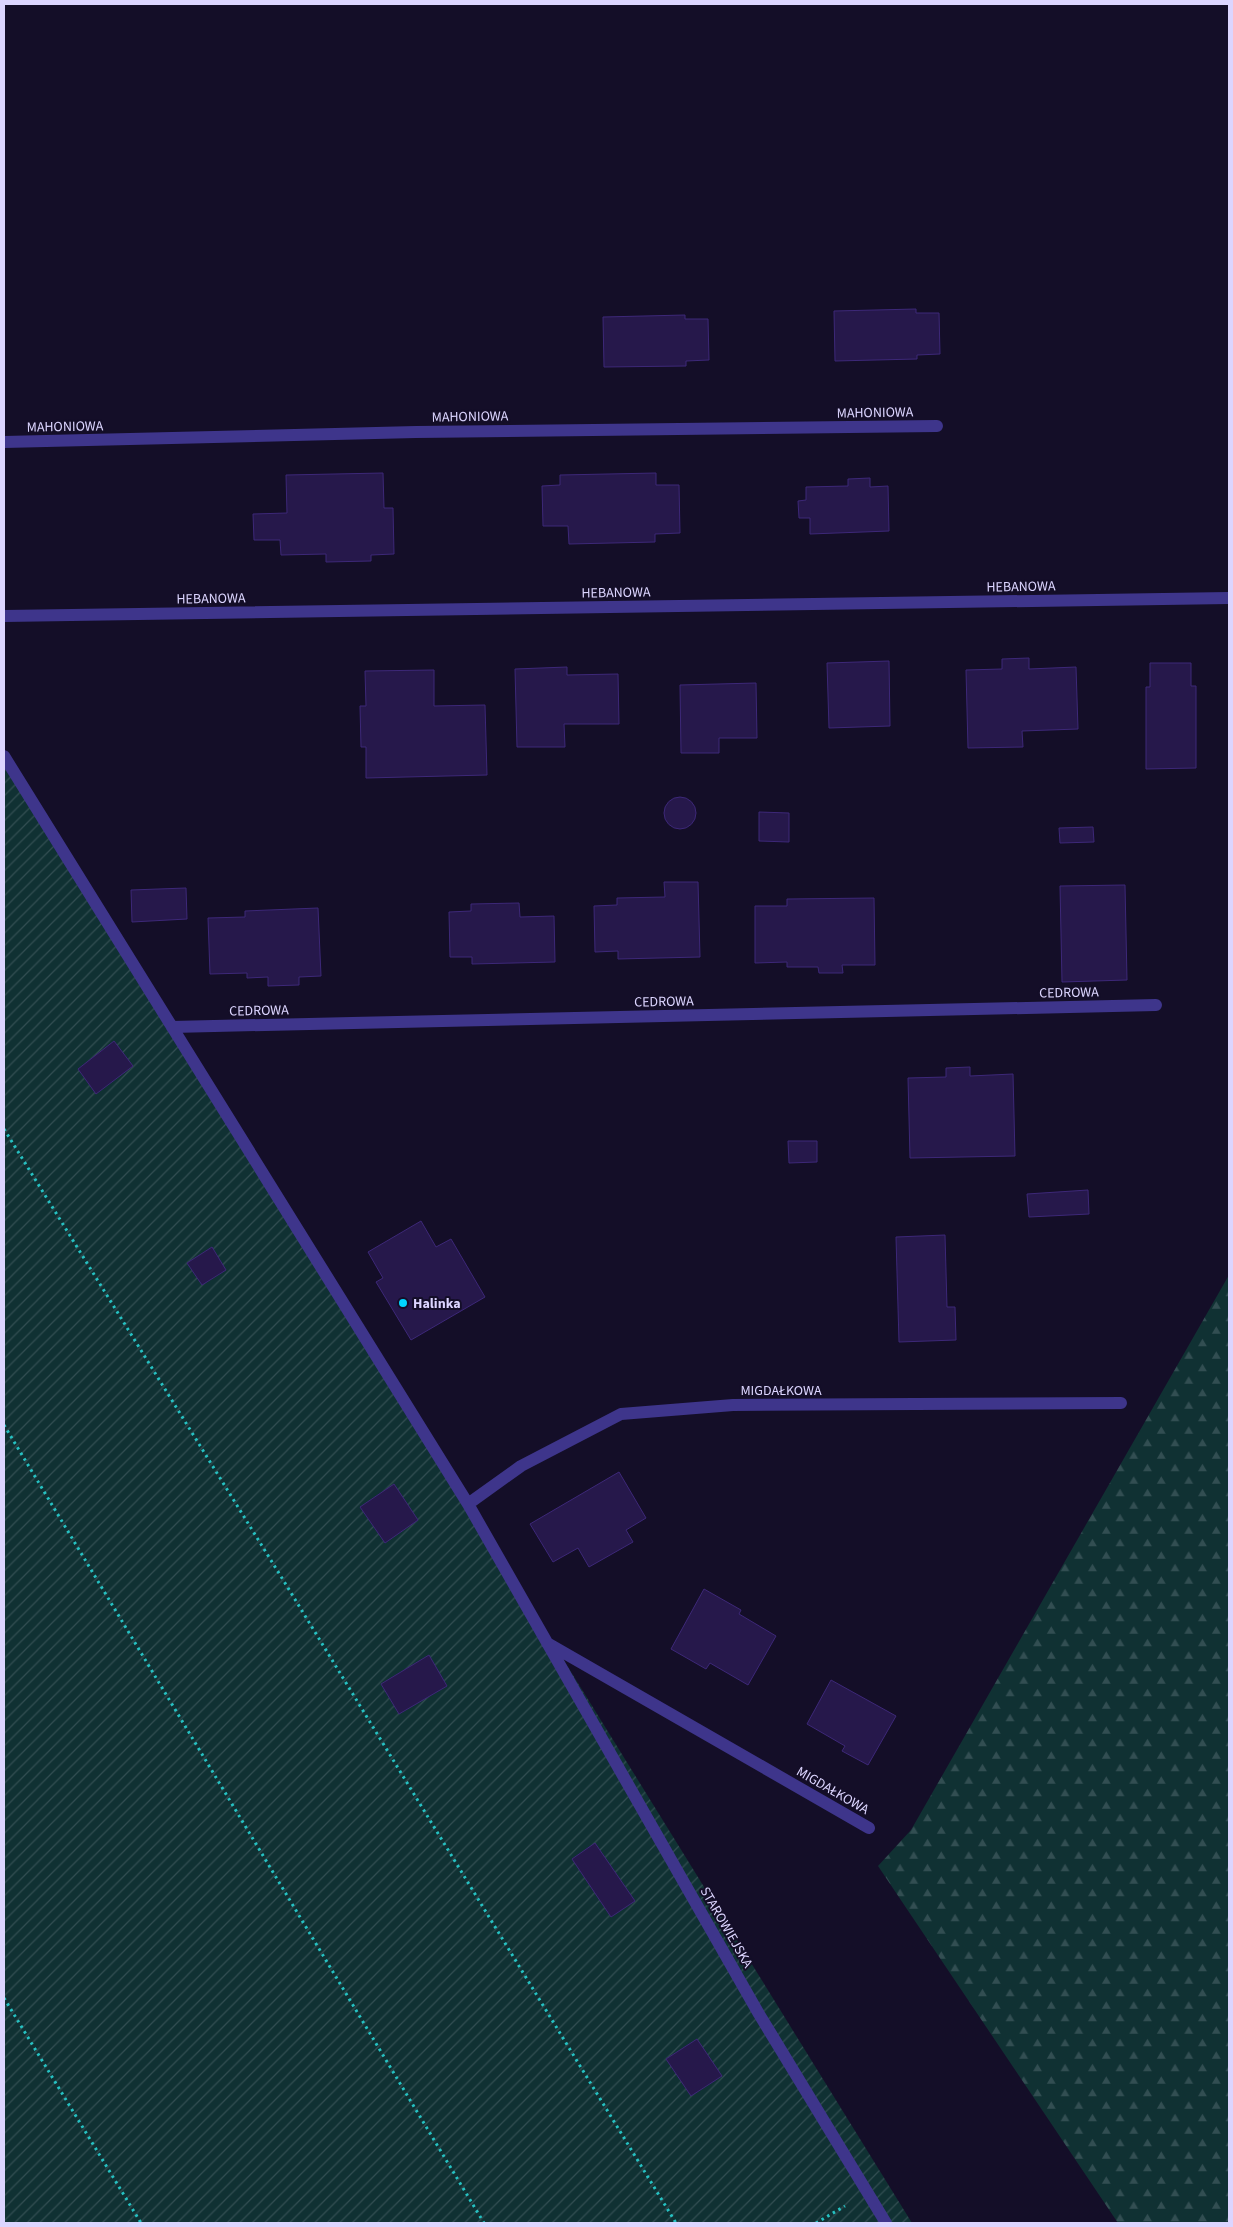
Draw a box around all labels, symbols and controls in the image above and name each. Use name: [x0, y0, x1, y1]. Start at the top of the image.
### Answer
street label: MAHONIOWA: [836, 402, 914, 424]
street label: MAHONIOWA: [431, 406, 509, 428]
street label: MAHONIOWA: [26, 416, 104, 438]
street label: HEBANOWA: [986, 576, 1056, 598]
street label: HEBANOWA: [581, 582, 651, 604]
street label: HEBANOWA: [176, 588, 246, 610]
street label: CEDROWA: [1039, 982, 1099, 1004]
street label: CEDROWA: [634, 991, 694, 1013]
street label: CEDROWA: [229, 1000, 289, 1022]
place label: Halinka: [413, 1294, 461, 1314]
marker: Halinka: [397, 1297, 409, 1309]
street label: MIGDAŁKOWA: [740, 1381, 822, 1401]
street label: MIGDAŁKOWA: [792, 1762, 873, 1820]
street label: STAROWIEJSKA: [695, 1883, 758, 1972]

